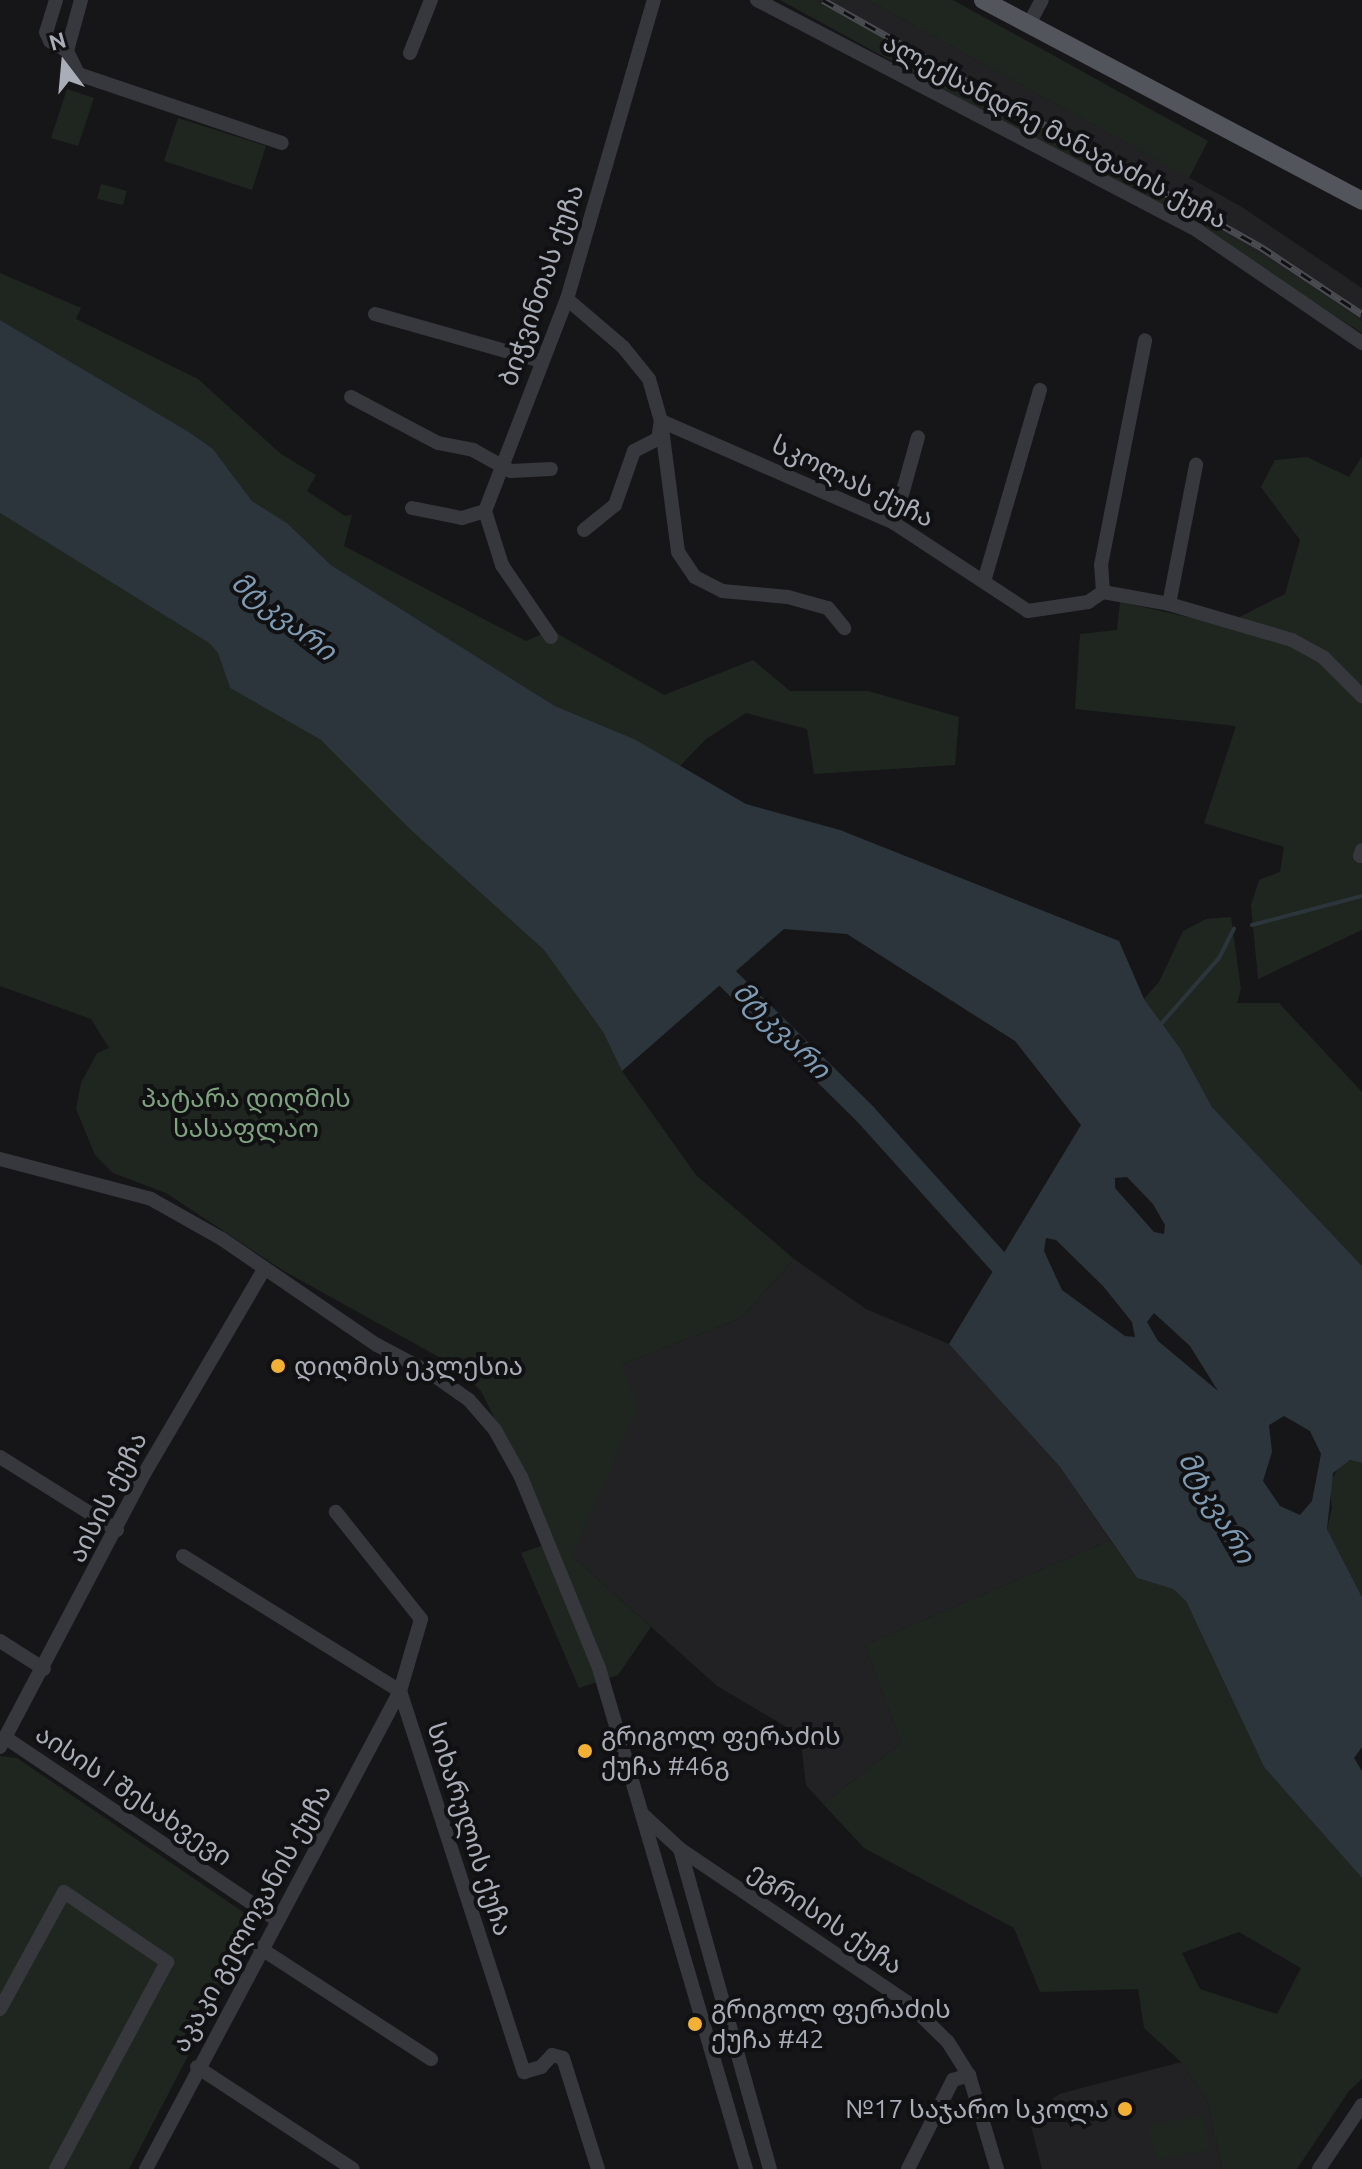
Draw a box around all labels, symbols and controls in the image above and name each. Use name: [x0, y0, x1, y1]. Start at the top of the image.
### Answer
north arrow: [24, 24, 104, 104]
text: N: [46, 26, 69, 55]
street label: ალექსანდრე მანაგაძის ქუჩა: [878, 27, 1232, 235]
street label: ბიჭვინთას ქუჩა: [492, 180, 590, 390]
street label: სკოლას ქუჩა: [767, 428, 939, 534]
water label: მტკვარი: [225, 565, 343, 667]
water label: მტკვარი: [726, 974, 838, 1086]
park label: პატარა დიღმის სასაფლაო: [141, 1082, 351, 1144]
place label: დიღმის ეკლესია: [294, 1350, 523, 1382]
marker: დიღმის ეკლესია: [269, 1357, 287, 1375]
street label: აისის ქუჩა: [61, 1427, 153, 1567]
water label: მტკვარი: [1172, 1445, 1262, 1569]
street label: აისის I შესახვევი: [30, 1718, 238, 1872]
street label: სიხარულის ქუჩა: [421, 1718, 519, 1940]
place label: გრიგოლ ფერაძის ქუჩა #46გ: [601, 1720, 841, 1782]
marker: გრიგოლ ფერაძის ქუჩა #46გ: [576, 1742, 594, 1760]
street label: აკაკი გელოვანის ქუჩა: [164, 1779, 338, 2057]
street label: ეგრისის ქუჩა: [743, 1855, 909, 1981]
place label: გრიგოლ ფერაძის ქუჩა #42: [711, 1993, 951, 2054]
marker: გრიგოლ ფერაძის ქუჩა #42: [686, 2015, 704, 2033]
place label: №17 საჯარო სკოლა: [845, 2093, 1109, 2125]
marker: №17 საჯარო სკოლა: [1116, 2100, 1134, 2118]

